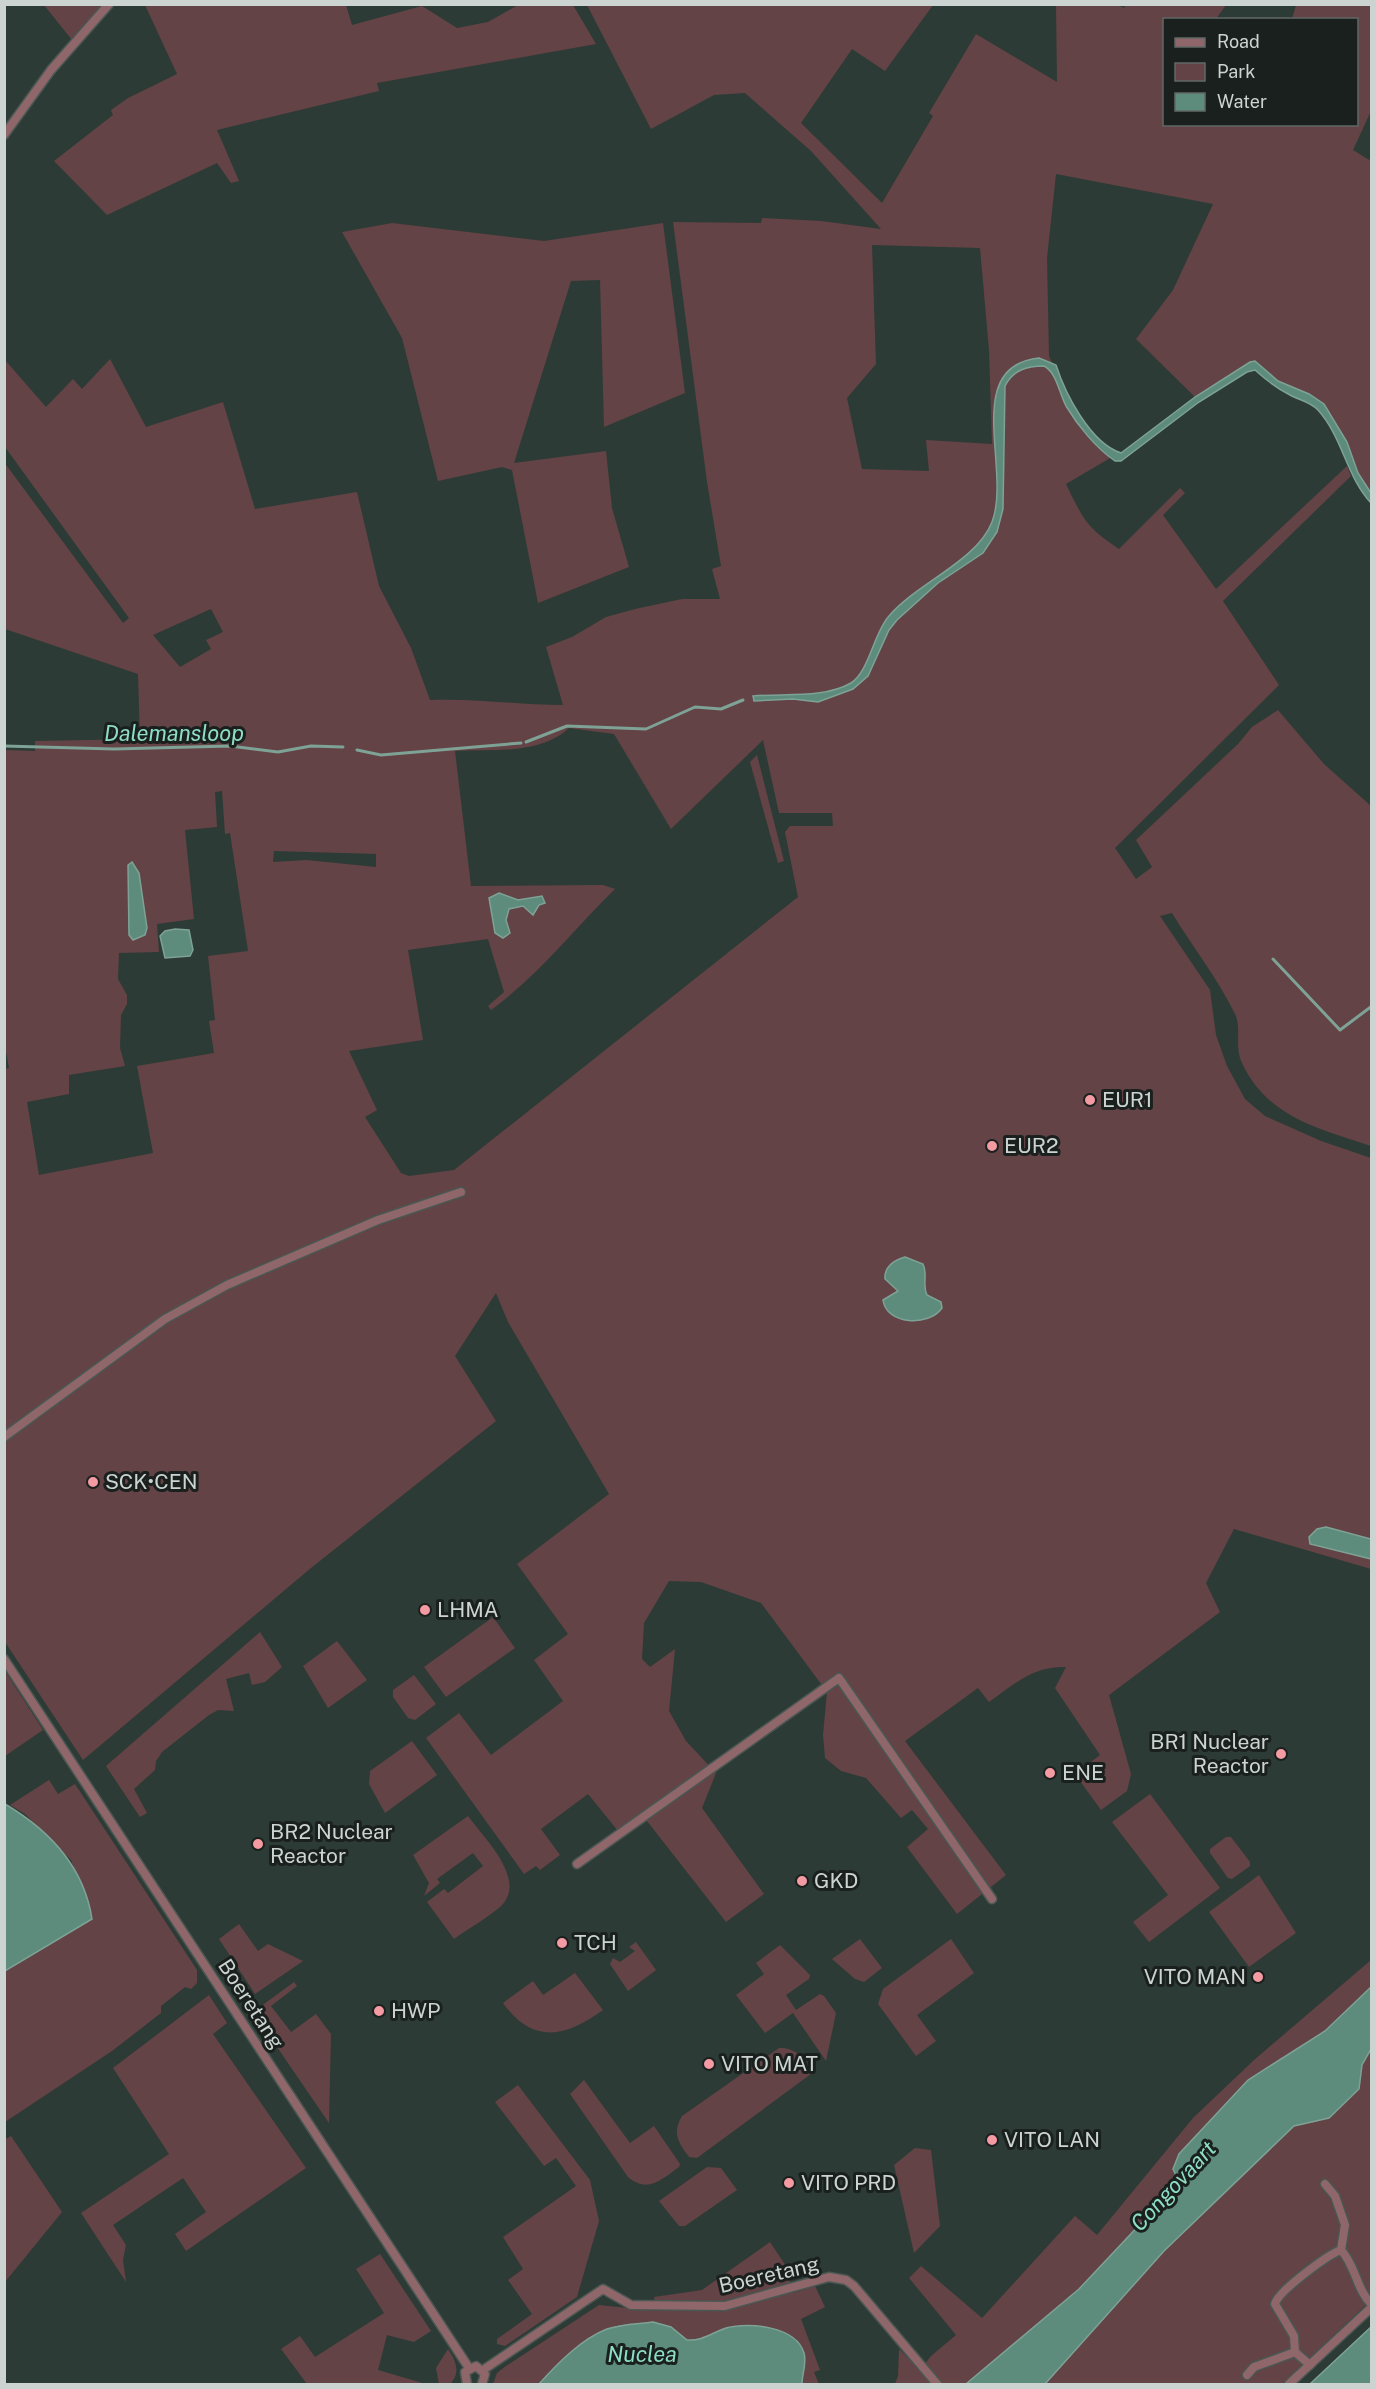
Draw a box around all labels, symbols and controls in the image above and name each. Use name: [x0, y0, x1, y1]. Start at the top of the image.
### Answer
legend: [1163, 18, 1358, 126]
text: Road: [1217, 31, 1260, 52]
text: Park: [1217, 61, 1255, 82]
text: Water: [1217, 91, 1267, 112]
water label: Dalemansloop: [104, 720, 244, 746]
place label: EUR1: [1102, 1087, 1153, 1112]
marker: EUR1: [1083, 1093, 1097, 1107]
place label: EUR2: [1004, 1133, 1058, 1158]
marker: EUR2: [985, 1139, 999, 1153]
place label: SCK•CEN: [105, 1469, 198, 1494]
marker: SCK•CEN: [86, 1475, 100, 1489]
place label: LHMA: [437, 1597, 499, 1622]
marker: LHMA: [418, 1603, 432, 1617]
place label: BR1 Nuclear Reactor: [1150, 1729, 1269, 1778]
marker: BR1 Nuclear Reactor: [1274, 1747, 1288, 1761]
place label: ENE: [1062, 1760, 1104, 1785]
marker: ENE: [1043, 1766, 1057, 1780]
place label: BR2 Nuclear Reactor: [270, 1819, 393, 1868]
marker: BR2 Nuclear Reactor: [251, 1837, 265, 1851]
place label: GKD: [814, 1868, 858, 1893]
marker: GKD: [795, 1874, 809, 1888]
place label: TCH: [574, 1930, 617, 1955]
marker: TCH: [555, 1936, 569, 1950]
street label: Boeretang: [213, 1954, 290, 2053]
place label: VITO MAN: [1144, 1964, 1246, 1989]
marker: VITO MAN: [1251, 1970, 1265, 1984]
place label: HWP: [391, 1998, 440, 2023]
marker: HWP: [372, 2004, 386, 2018]
place label: VITO MAT: [721, 2051, 818, 2076]
marker: VITO MAT: [702, 2057, 716, 2071]
place label: VITO LAN: [1004, 2127, 1100, 2152]
marker: VITO LAN: [985, 2133, 999, 2147]
water label: Congovaart: [1125, 2135, 1222, 2236]
place label: VITO PRD: [801, 2170, 896, 2195]
marker: VITO PRD: [782, 2176, 796, 2190]
street label: Boeretang: [716, 2251, 822, 2298]
water label: Nuclea: [607, 2341, 677, 2367]

